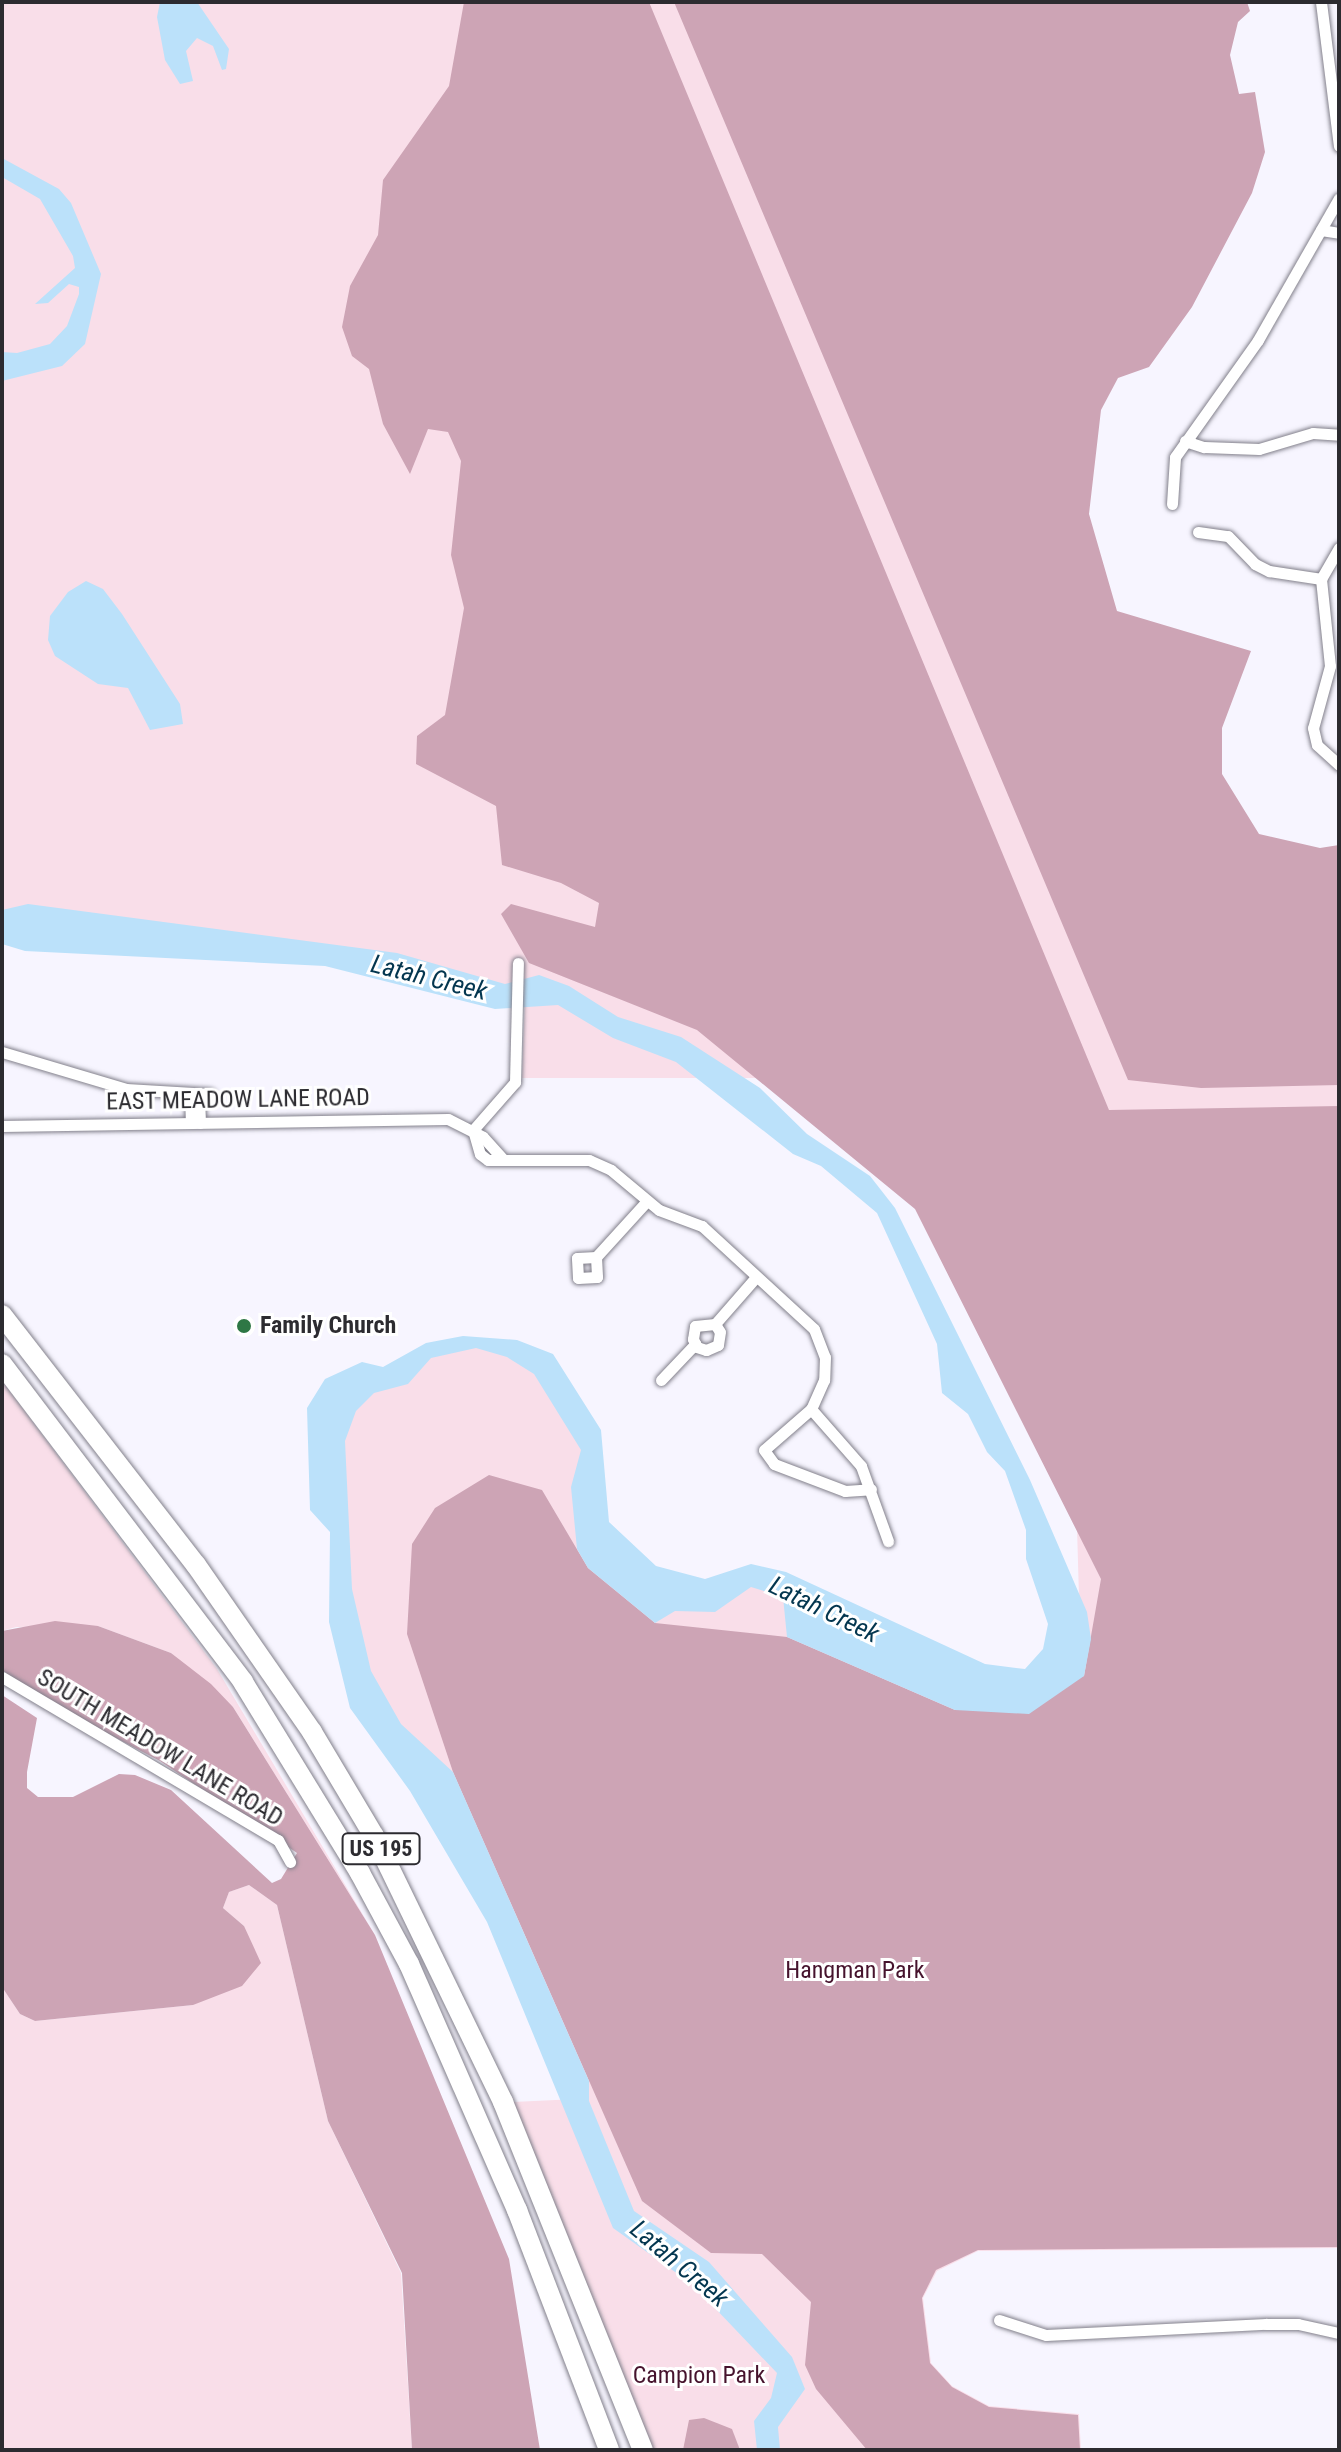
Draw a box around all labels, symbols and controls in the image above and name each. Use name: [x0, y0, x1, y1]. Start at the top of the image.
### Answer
water label: Latah Creek: [368, 949, 490, 1007]
street label: EAST MEADOW LANE ROAD: [106, 1083, 370, 1117]
place label: Family Church: [260, 1312, 396, 1340]
marker: Family Church: [235, 1317, 253, 1335]
water label: Latah Creek: [764, 1570, 884, 1650]
street label: SOUTH MEADOW LANE ROAD: [32, 1663, 288, 1833]
road number: US 195: [341, 1831, 421, 1867]
park label: Hangman Park: [785, 1957, 925, 1985]
water label: Latah Creek: [624, 2214, 734, 2314]
park label: Campion Park: [633, 2362, 765, 2390]

